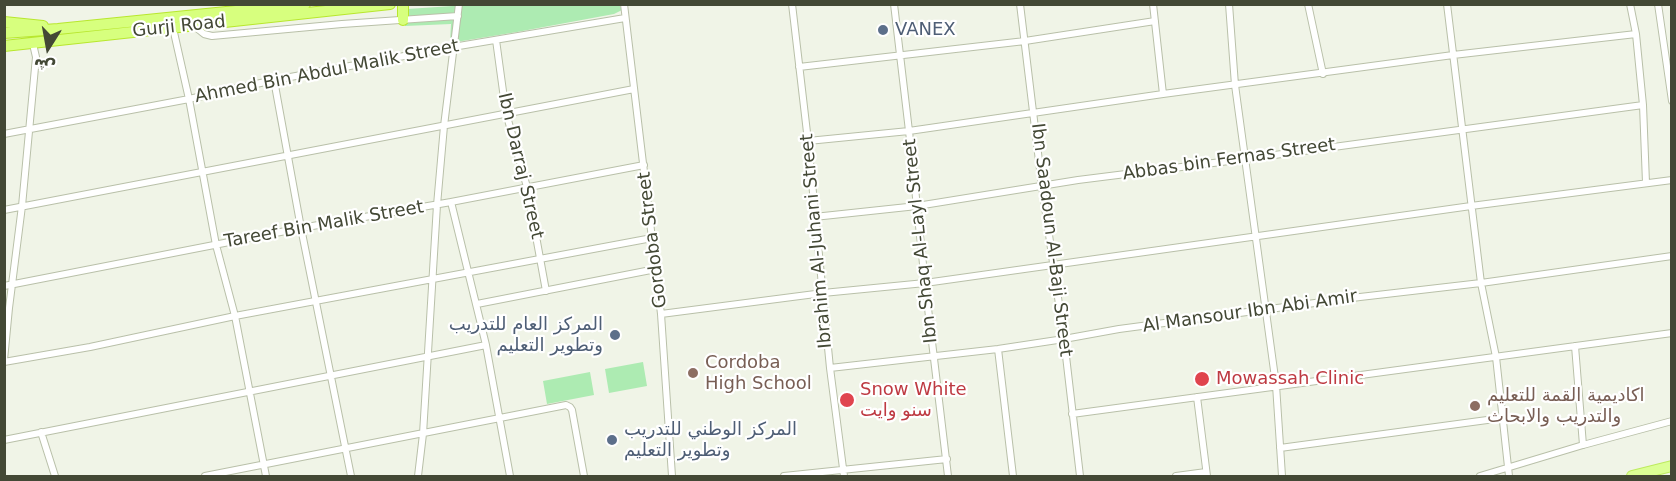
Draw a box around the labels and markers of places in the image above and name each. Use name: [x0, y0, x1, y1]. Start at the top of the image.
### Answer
place label: VANEX: [895, 19, 956, 41]
marker: VANEX: [876, 23, 890, 37]
place label: المركز العام للتدريب وتطوير التعليم: [449, 314, 603, 356]
marker: المركز العام للتدريب وتطوير التعليم: [608, 328, 622, 342]
place label: Cordoba High School: [705, 352, 812, 394]
marker: Cordoba High School: [686, 366, 700, 380]
place label: Mowassah Clinic: [1216, 368, 1364, 390]
marker: Mowassah Clinic: [1193, 370, 1211, 388]
place label: Snow White سنو وايت: [860, 379, 967, 422]
place label: اكاديمية القمة للتعليم والتدريب والابحاث: [1487, 385, 1645, 428]
marker: Snow White سنو وايت: [838, 391, 856, 409]
marker: اكاديمية القمة للتعليم والتدريب والابحاث: [1468, 399, 1482, 413]
place label: المركز الوطني للتدريب وتطوير التعليم: [624, 419, 797, 462]
marker: المركز الوطني للتدريب وتطوير التعليم: [605, 433, 619, 447]

